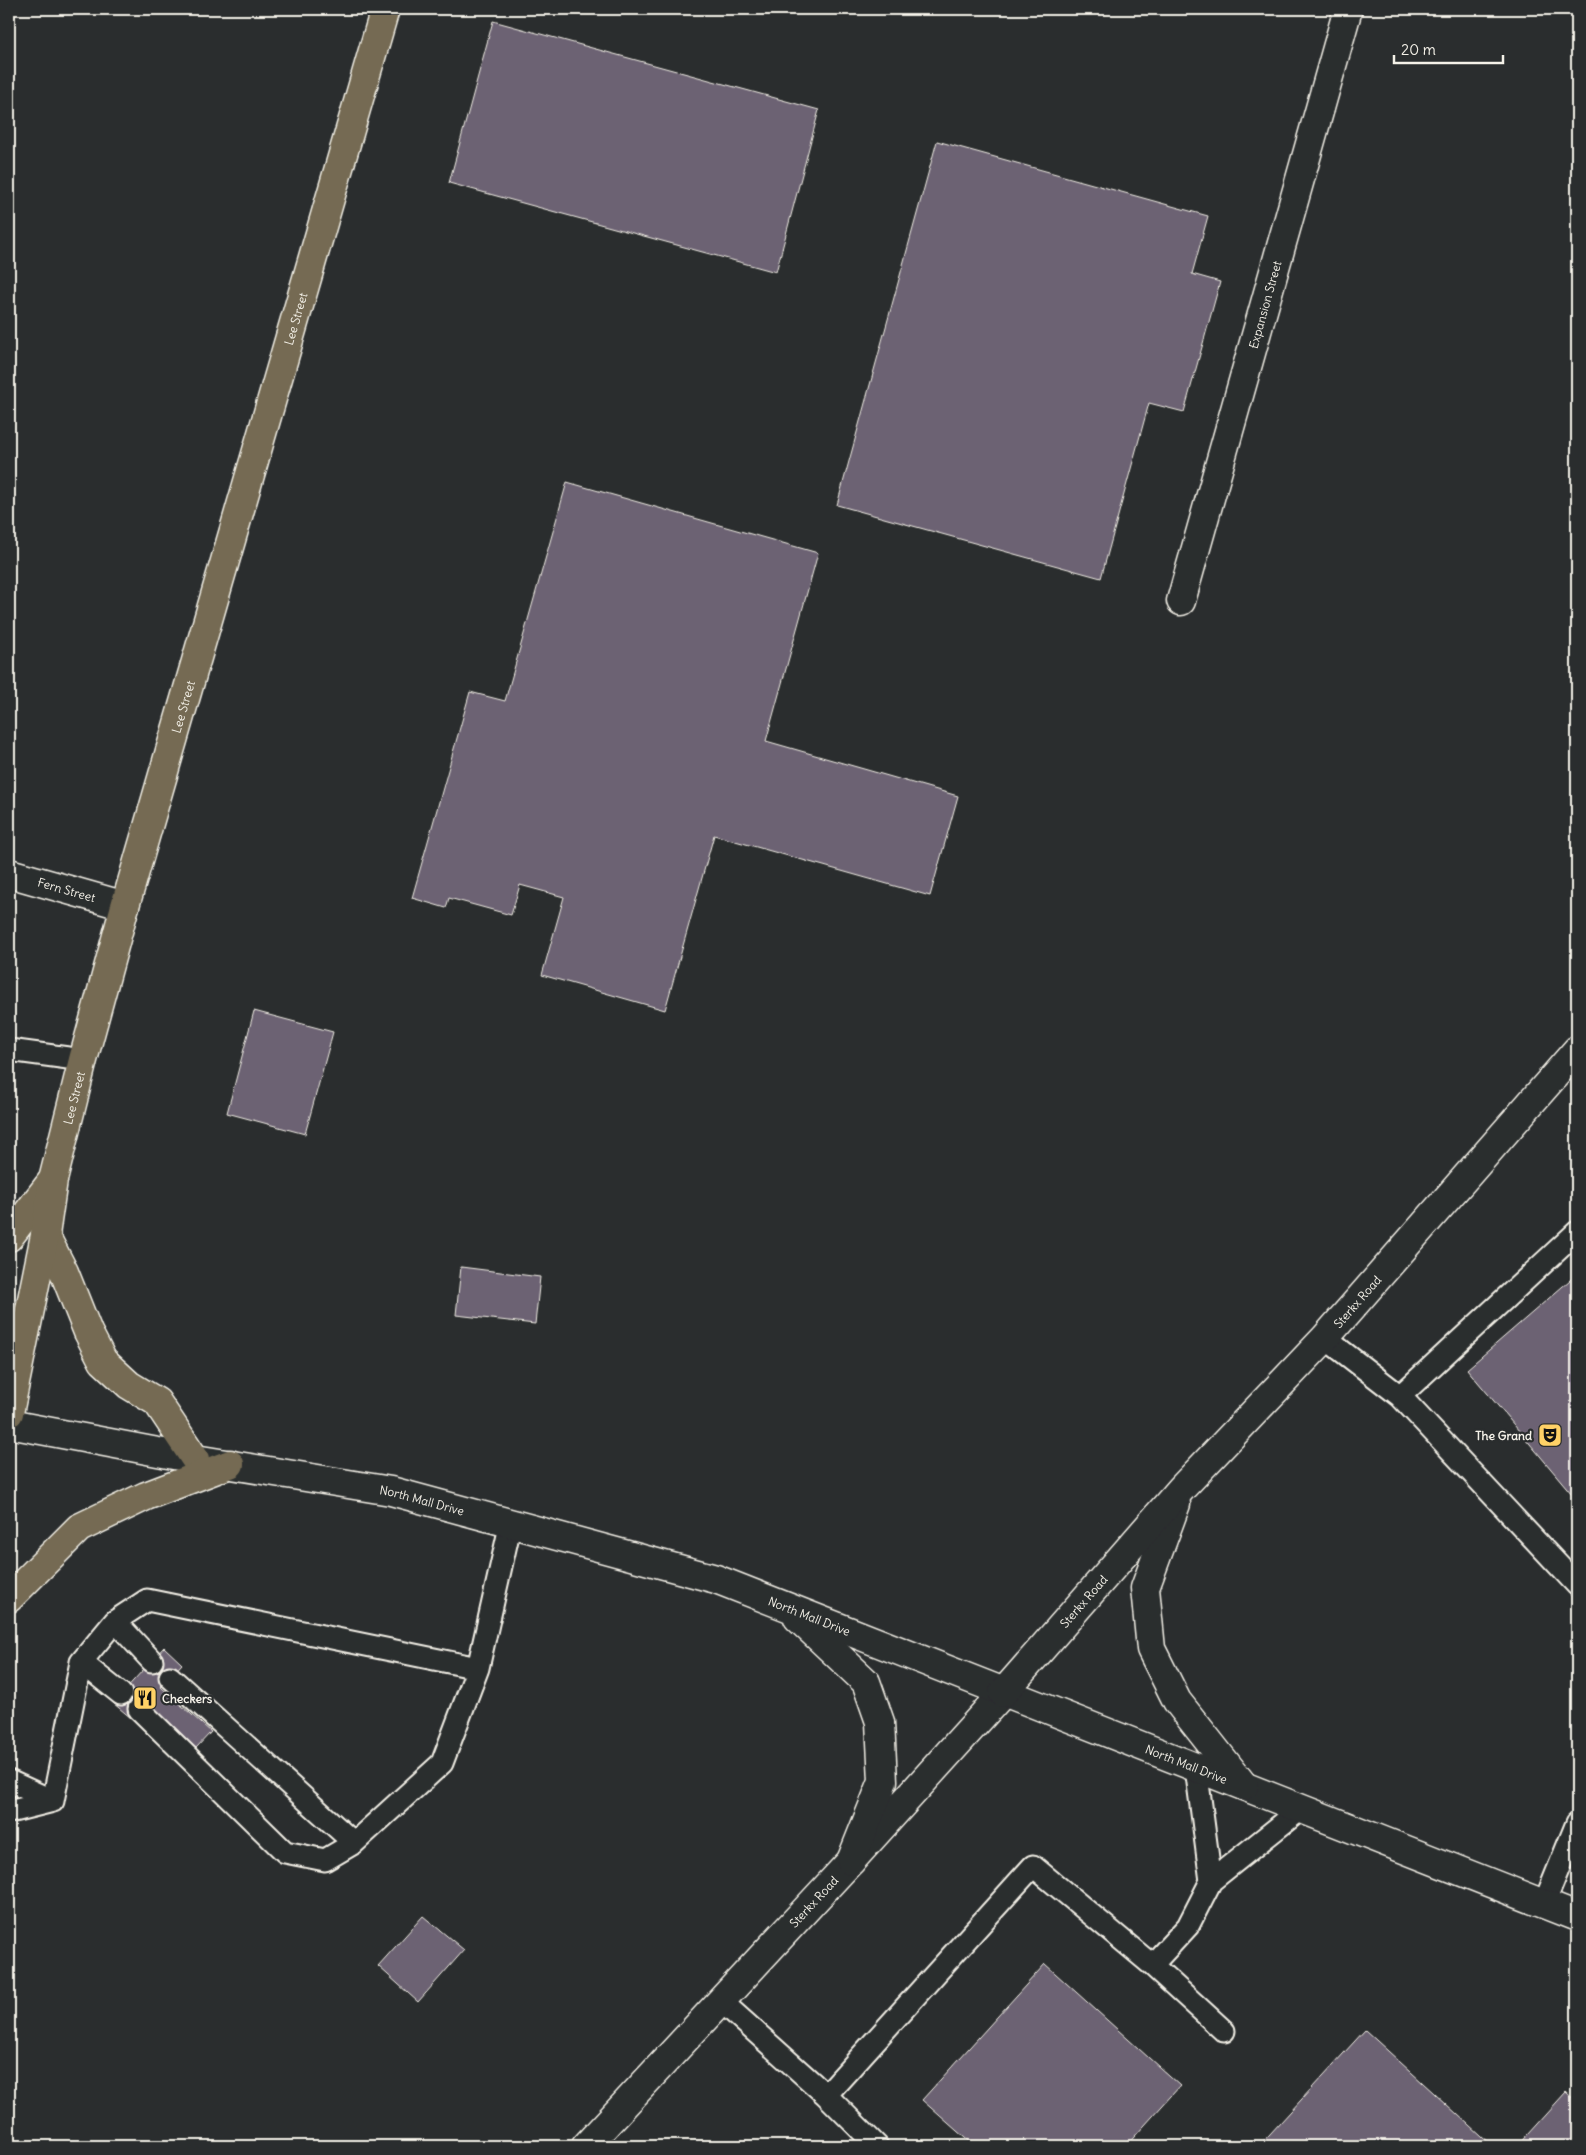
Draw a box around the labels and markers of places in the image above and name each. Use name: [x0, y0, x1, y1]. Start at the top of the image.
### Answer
theatre icon: The Grand: [1537, 1422, 1563, 1448]
place label: The Grand: [1475, 1428, 1532, 1443]
restaurant icon: Checkers: [132, 1685, 158, 1711]
place label: Checkers: [162, 1691, 213, 1706]

